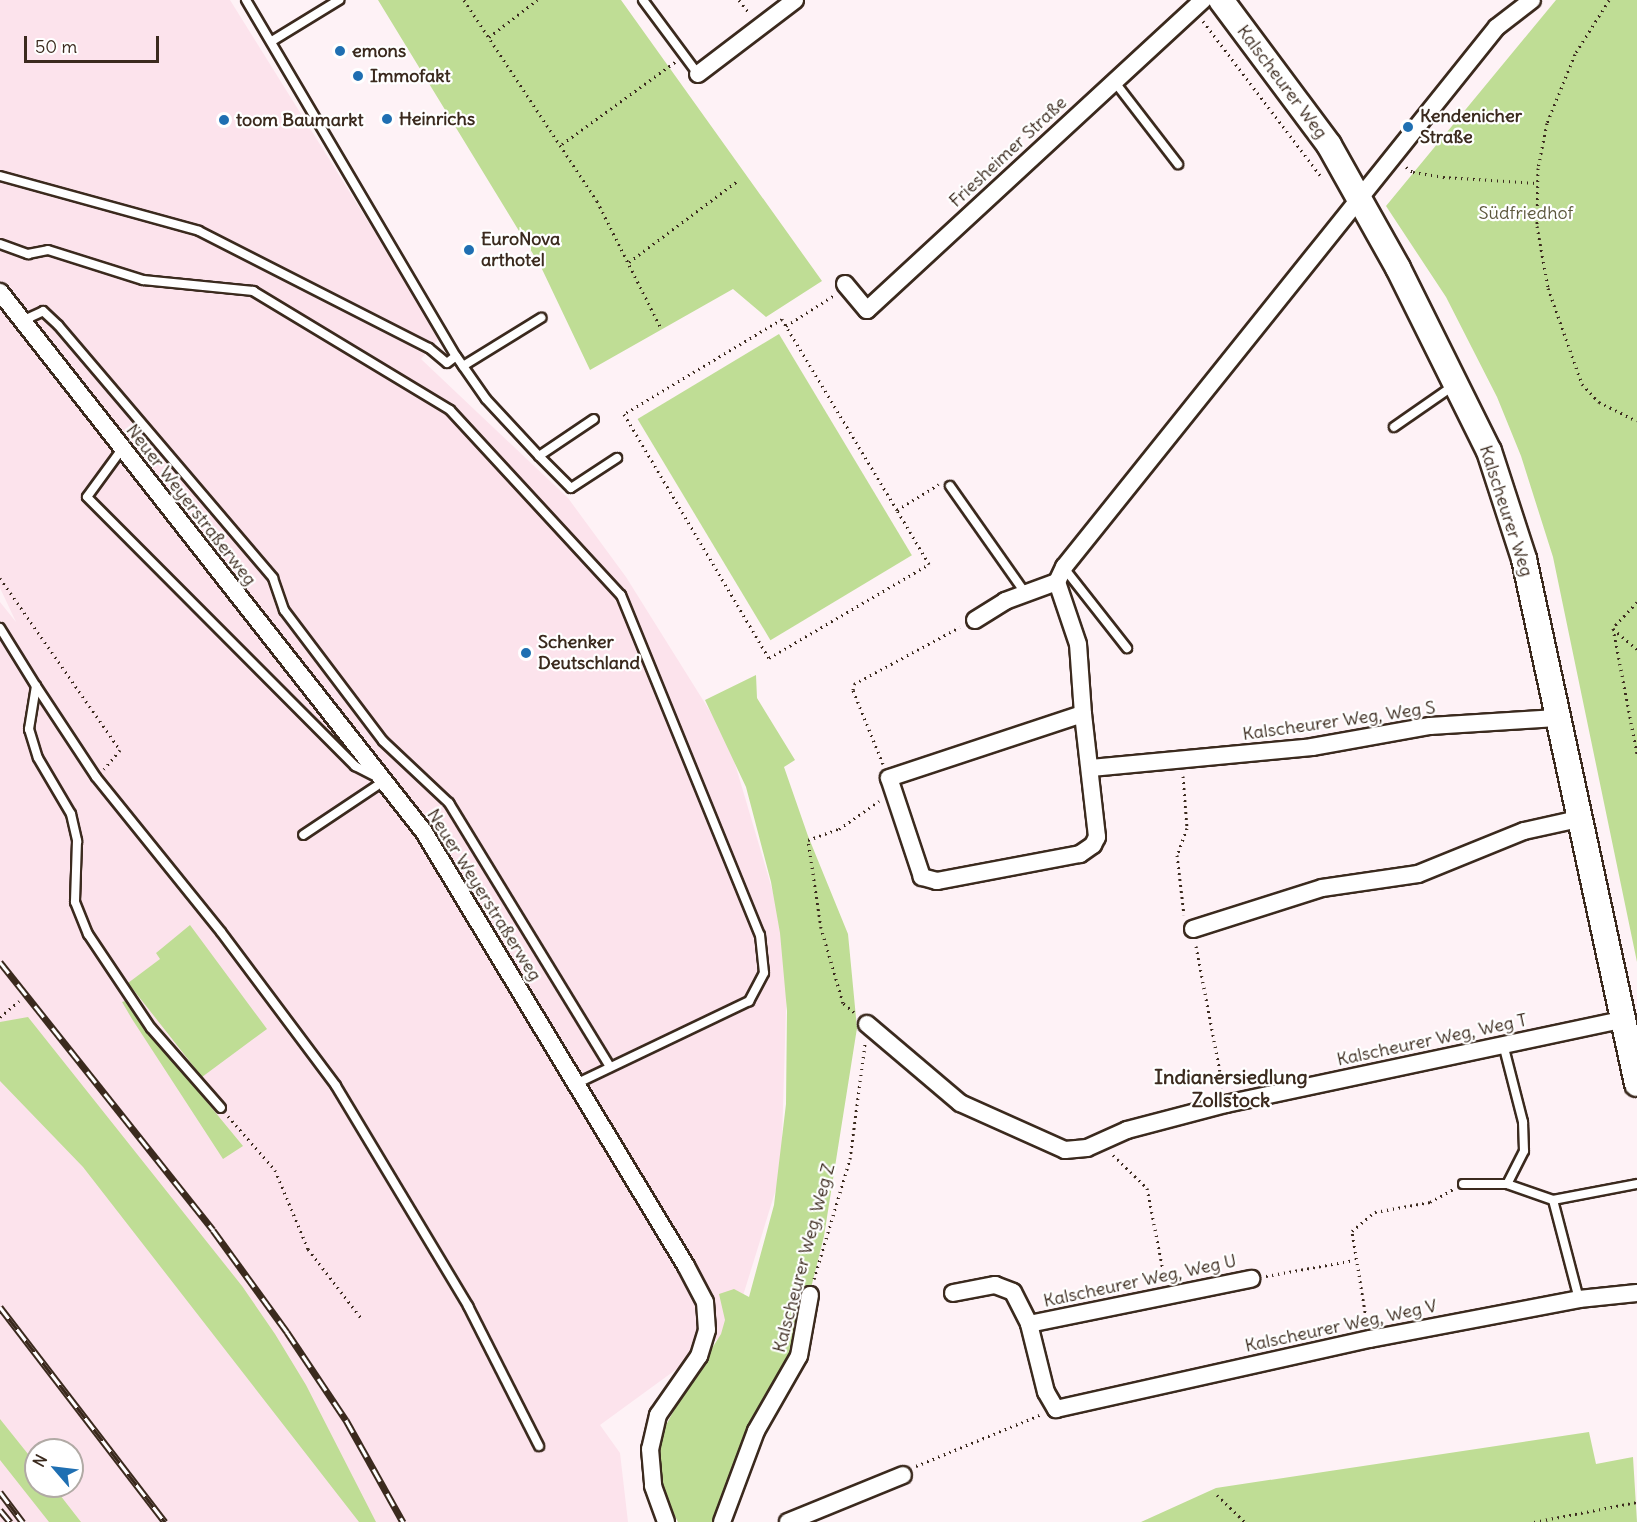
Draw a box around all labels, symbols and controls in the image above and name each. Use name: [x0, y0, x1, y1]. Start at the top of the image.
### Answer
street label: Kalscheurer Weg: [1232, 21, 1332, 143]
scale bar: [27, 24, 162, 62]
text: 50 m: [35, 35, 77, 58]
place label: emons: [352, 40, 406, 62]
marker: emons: [333, 44, 347, 58]
place label: Immofakt: [370, 65, 450, 87]
marker: Immofakt: [351, 69, 365, 83]
street label: Friesheimer Straße: [945, 92, 1071, 212]
place label: Kendenicher Straße: [1420, 106, 1522, 148]
place label: Heinrichs: [399, 108, 475, 130]
place label: toom Baumarkt: [236, 109, 364, 131]
marker: Heinrichs: [380, 112, 394, 126]
marker: toom Baumarkt: [217, 113, 231, 127]
marker: Kendenicher Straße: [1401, 120, 1415, 134]
park label: Südfriedhof: [1479, 202, 1573, 224]
place label: EuroNova arthotel: [481, 229, 560, 272]
marker: EuroNova arthotel: [462, 243, 476, 257]
street label: Neuer Weyerstraßerweg: [121, 420, 261, 590]
street label: Kalscheurer Weg: [1475, 443, 1537, 579]
place label: Schenker Deutschland: [538, 632, 640, 674]
marker: Schenker Deutschland: [519, 646, 533, 660]
street label: Kalscheurer Weg, Weg S: [1241, 697, 1437, 745]
street label: Neuer Weyerstraßerweg: [422, 805, 546, 985]
street label: Kalscheurer Weg, Weg T: [1335, 1009, 1529, 1071]
district label: Indianersiedlung Zollstock: [1154, 1065, 1308, 1112]
street label: Kalscheurer Weg, Weg Z: [768, 1161, 840, 1355]
street label: Kalscheurer Weg, Weg U: [1041, 1250, 1239, 1312]
street label: Kalscheurer Weg, Weg V: [1243, 1295, 1439, 1357]
north arrow: [24, 1438, 84, 1498]
text: N: [28, 1451, 51, 1470]

